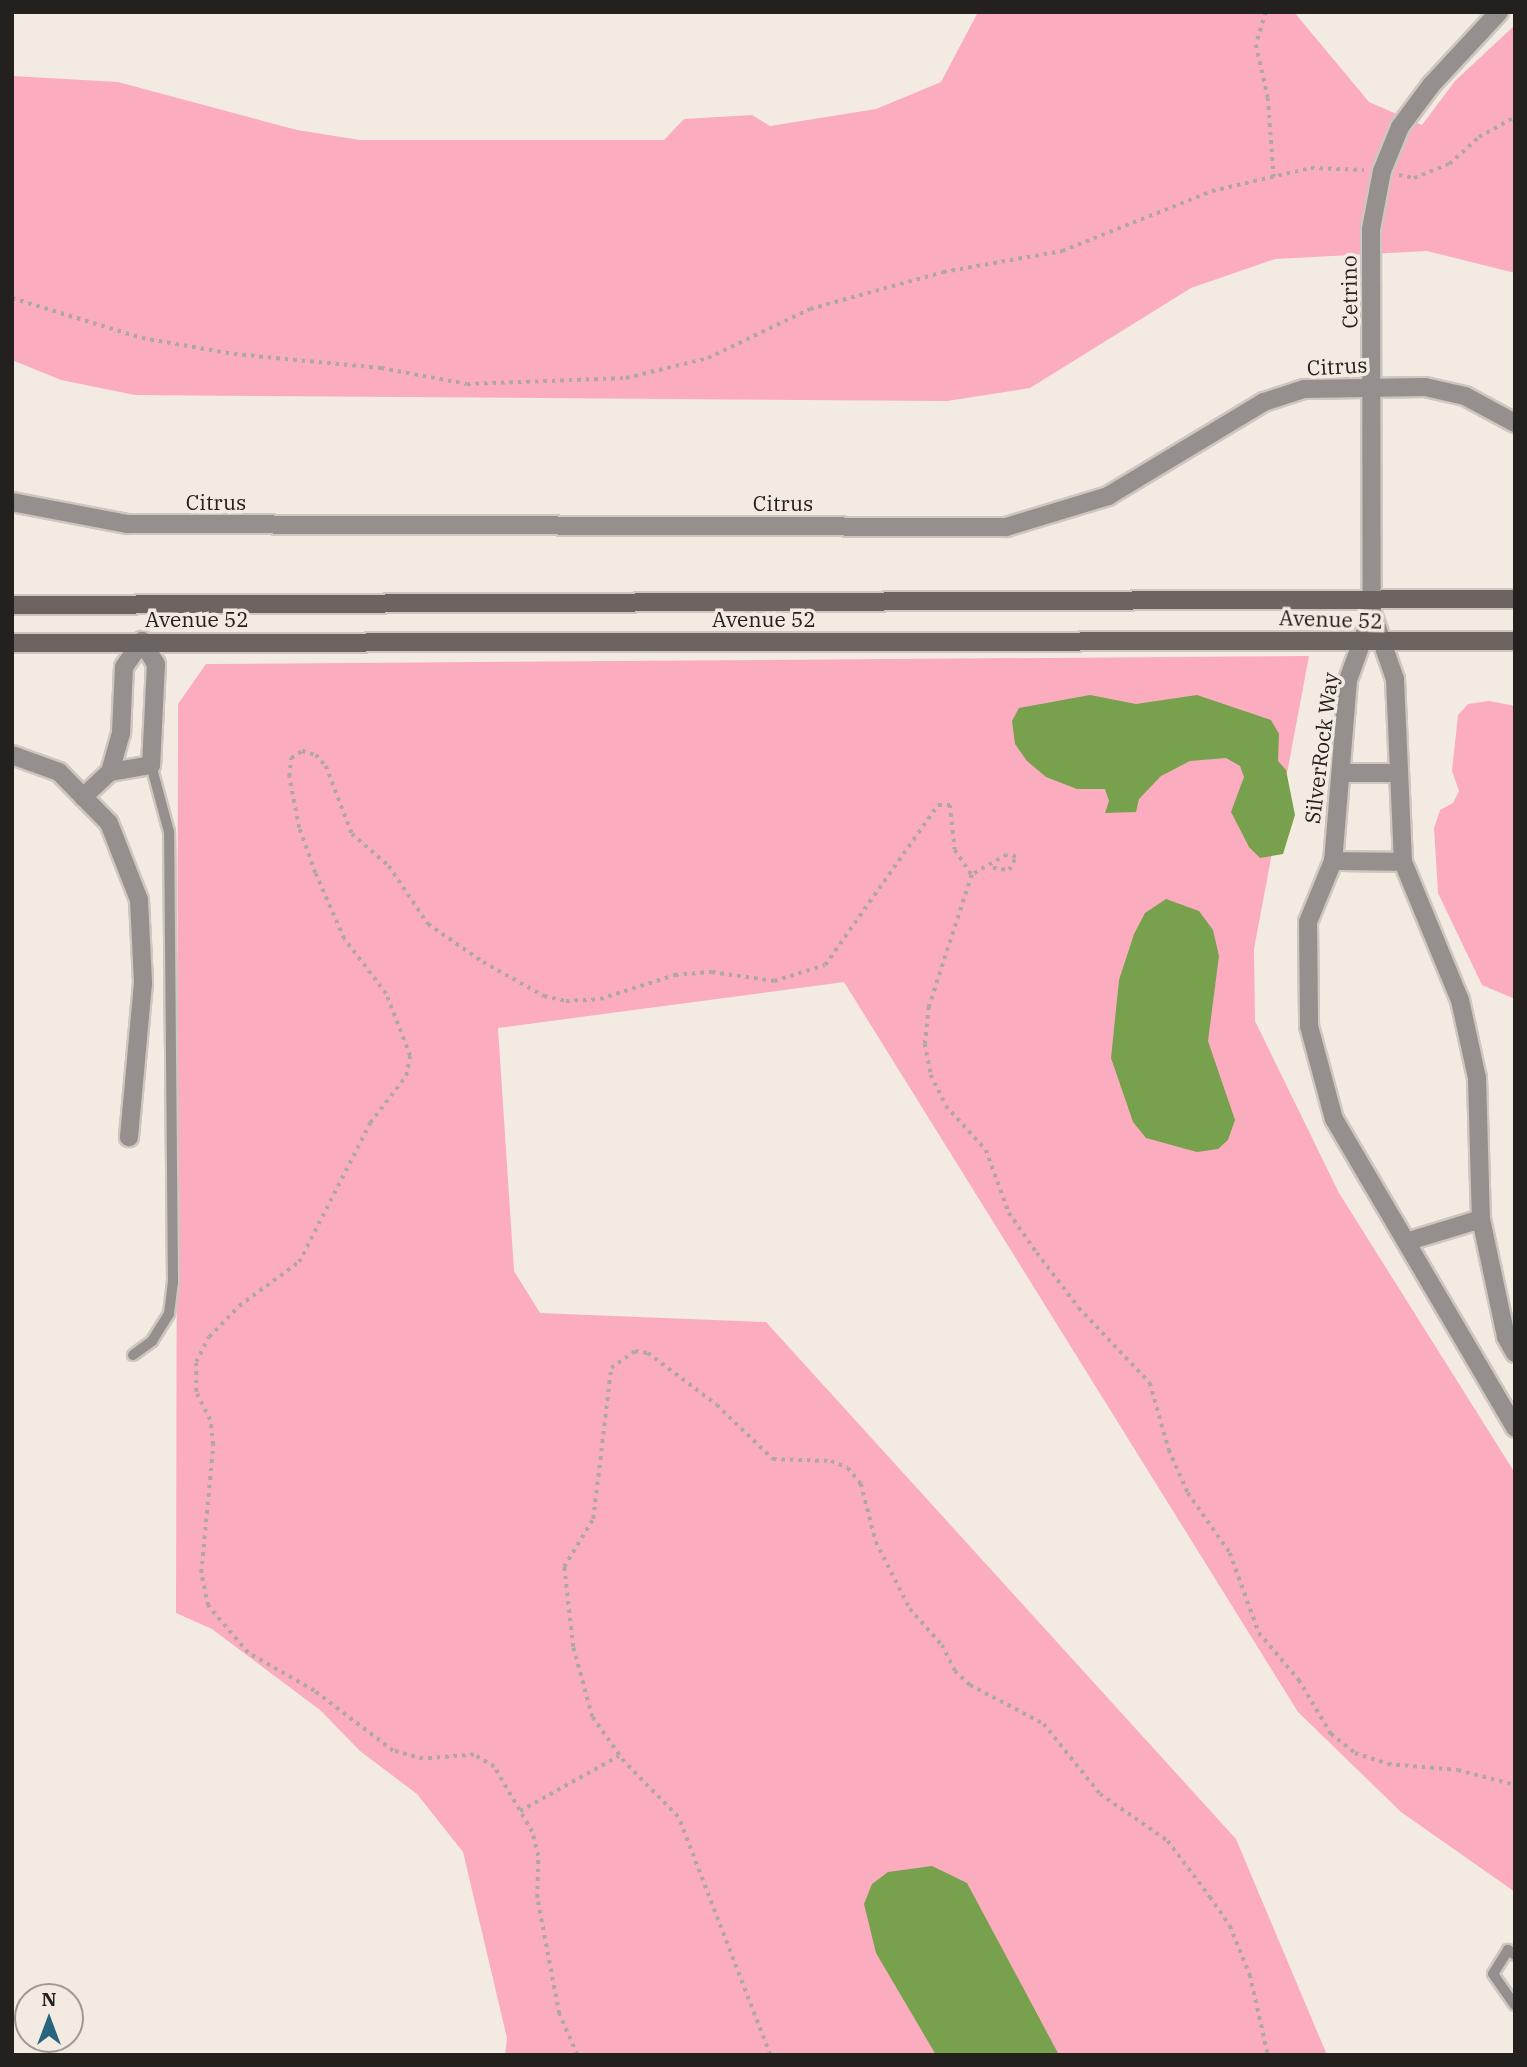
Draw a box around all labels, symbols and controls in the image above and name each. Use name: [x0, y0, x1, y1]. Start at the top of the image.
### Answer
street label: Cetrino: [1336, 255, 1362, 329]
street label: Citrus: [1306, 352, 1368, 380]
street label: Citrus: [186, 489, 246, 515]
street label: Citrus: [753, 490, 813, 516]
street label: Avenue 52: [1279, 605, 1383, 633]
street label: Avenue 52: [145, 606, 249, 632]
street label: Avenue 52: [712, 606, 816, 632]
street label: SilverRock Way: [1299, 671, 1343, 825]
north arrow: [14, 1983, 84, 2053]
text: N: [41, 1987, 57, 2011]

